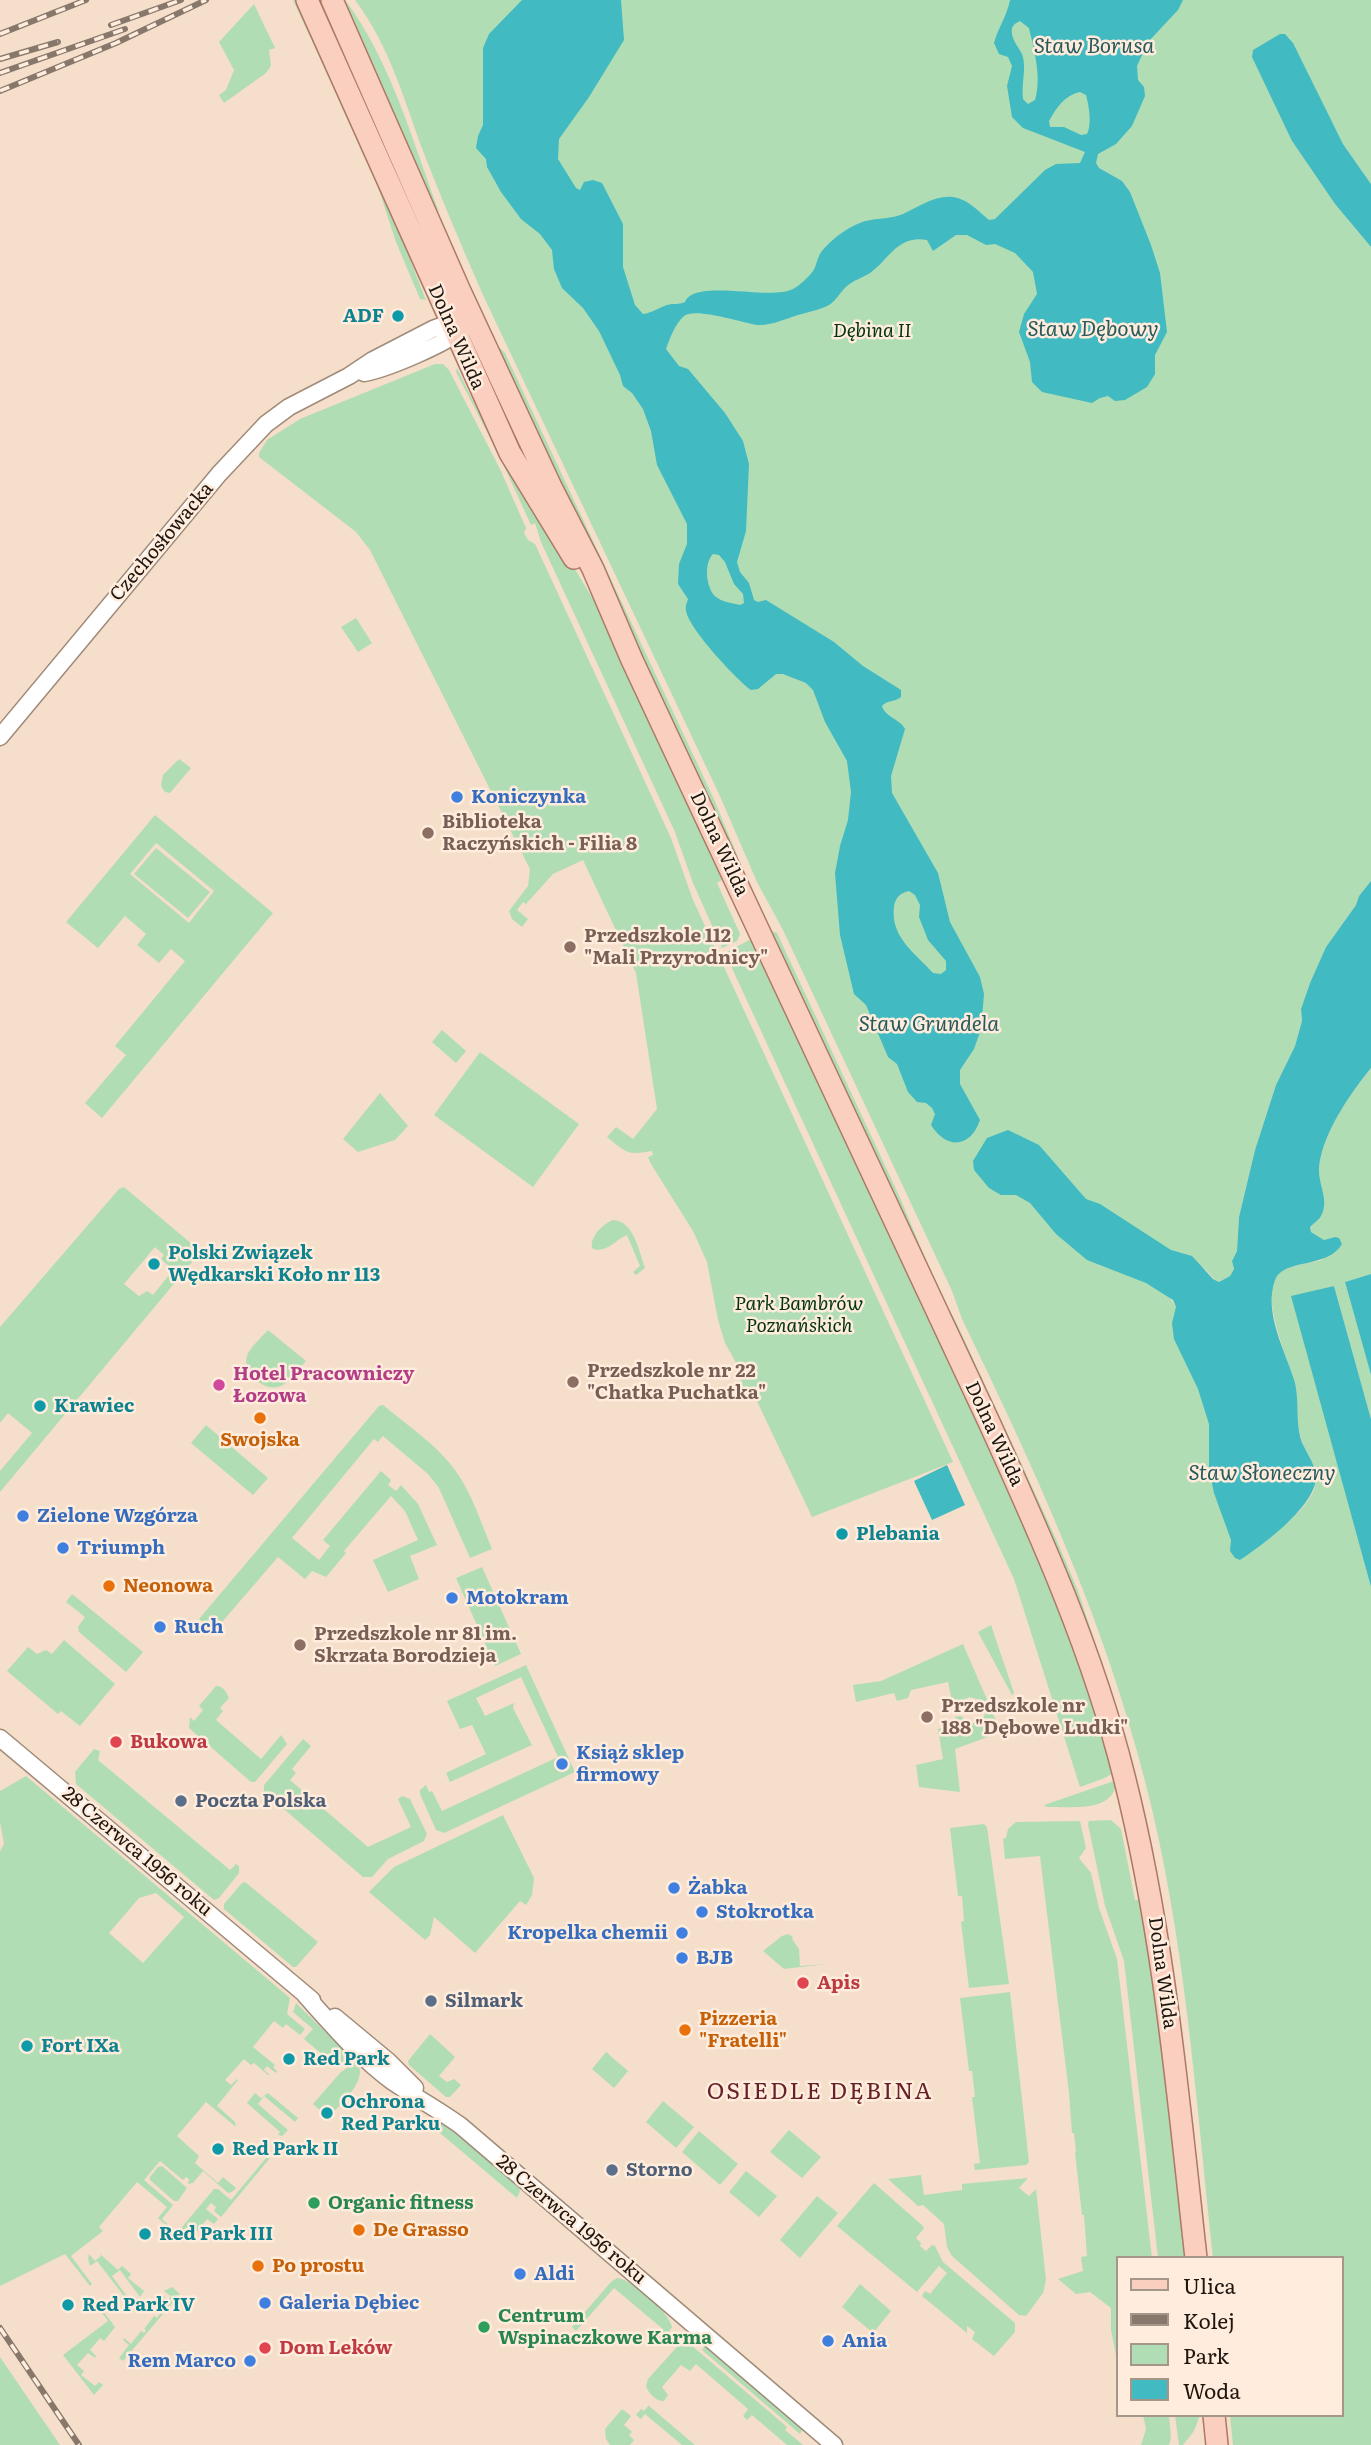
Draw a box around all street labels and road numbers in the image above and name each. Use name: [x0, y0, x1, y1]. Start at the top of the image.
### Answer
street label: Dolna Wilda: [423, 281, 489, 393]
street label: Czechosłowacka: [106, 478, 218, 606]
street label: Dolna Wilda: [685, 788, 753, 900]
street label: Dolna Wilda: [960, 1378, 1028, 1490]
street label: 28 Czerwca 1956 roku: [57, 1783, 217, 1921]
street label: Dolna Wilda: [1143, 1915, 1181, 2031]
street label: 28 Czerwca 1956 roku: [491, 2151, 651, 2289]

